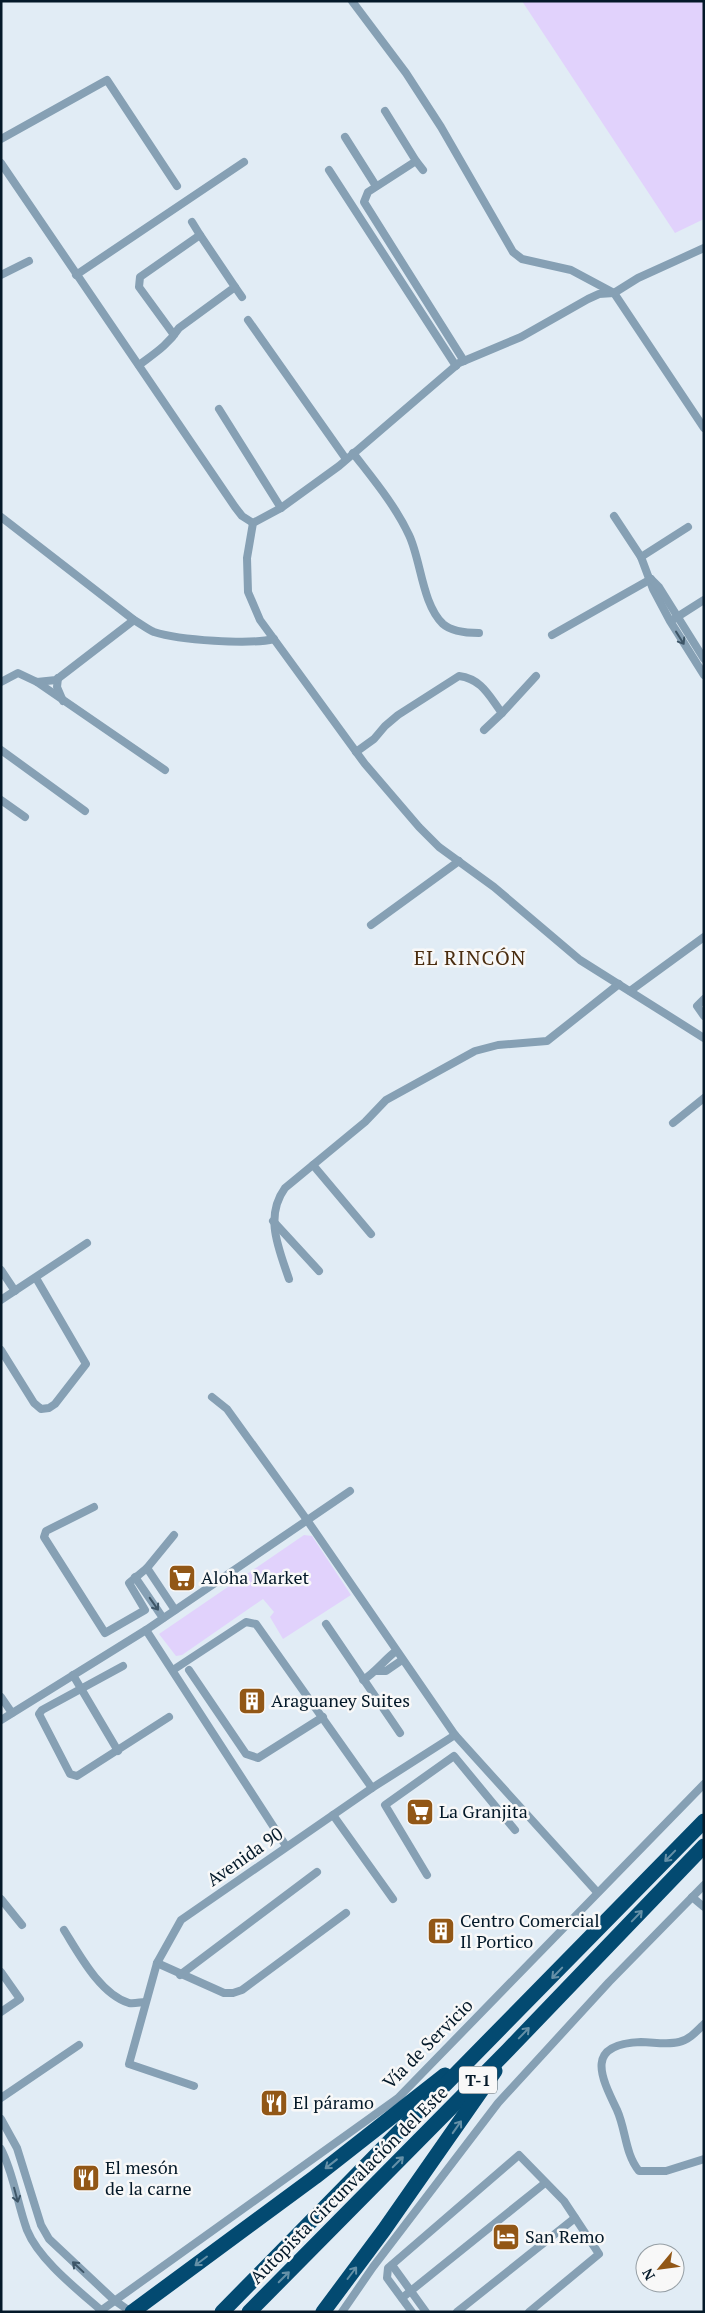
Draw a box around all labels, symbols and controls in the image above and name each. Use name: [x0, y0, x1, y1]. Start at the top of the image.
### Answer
one-way arrow: [676, 630, 686, 644]
district label: EL RINCÓN: [414, 944, 526, 971]
supermarket icon: Aloha Market: [167, 1563, 197, 1593]
place label: Aloha Market: [201, 1565, 309, 1589]
one-way arrow: [149, 1597, 159, 1611]
building icon: Araguaney Suites: [237, 1686, 267, 1716]
place label: Araguaney Suites: [271, 1688, 410, 1712]
supermarket icon: La Granjita: [405, 1797, 435, 1827]
place label: La Granjita: [439, 1799, 528, 1823]
street label: Avenida 90: [202, 1821, 287, 1891]
one-way arrow: [664, 1850, 676, 1862]
place label: Centro Comercial Il Portico: [460, 1908, 600, 1953]
one-way arrow: [631, 1910, 643, 1922]
building icon: Centro Comercial Il Portico: [426, 1916, 456, 1946]
one-way arrow: [551, 1966, 563, 1978]
street label: Vía de Servicio: [377, 1993, 478, 2094]
one-way arrow: [518, 2027, 530, 2040]
road number: T-1: [459, 2066, 497, 2094]
street label: Autopista Circunvalación del Este: [244, 2080, 452, 2288]
restaurant icon: El páramo: [259, 2088, 289, 2118]
place label: El páramo: [293, 2090, 374, 2114]
one-way arrow: [452, 2121, 463, 2134]
place label: El mesón de la carne: [105, 2155, 191, 2200]
one-way arrow: [392, 2155, 404, 2168]
one-way arrow: [324, 2159, 338, 2169]
restaurant icon: El mesón de la carne: [71, 2163, 101, 2193]
one-way arrow: [12, 2186, 22, 2202]
hotel icon: San Remo: [491, 2222, 521, 2252]
place label: San Remo: [525, 2224, 605, 2248]
north arrow: [635, 2243, 685, 2293]
one-way arrow: [195, 2256, 208, 2267]
one-way arrow: [72, 2261, 85, 2273]
text: N: [637, 2265, 659, 2284]
one-way arrow: [347, 2266, 357, 2280]
one-way arrow: [277, 2271, 290, 2283]

